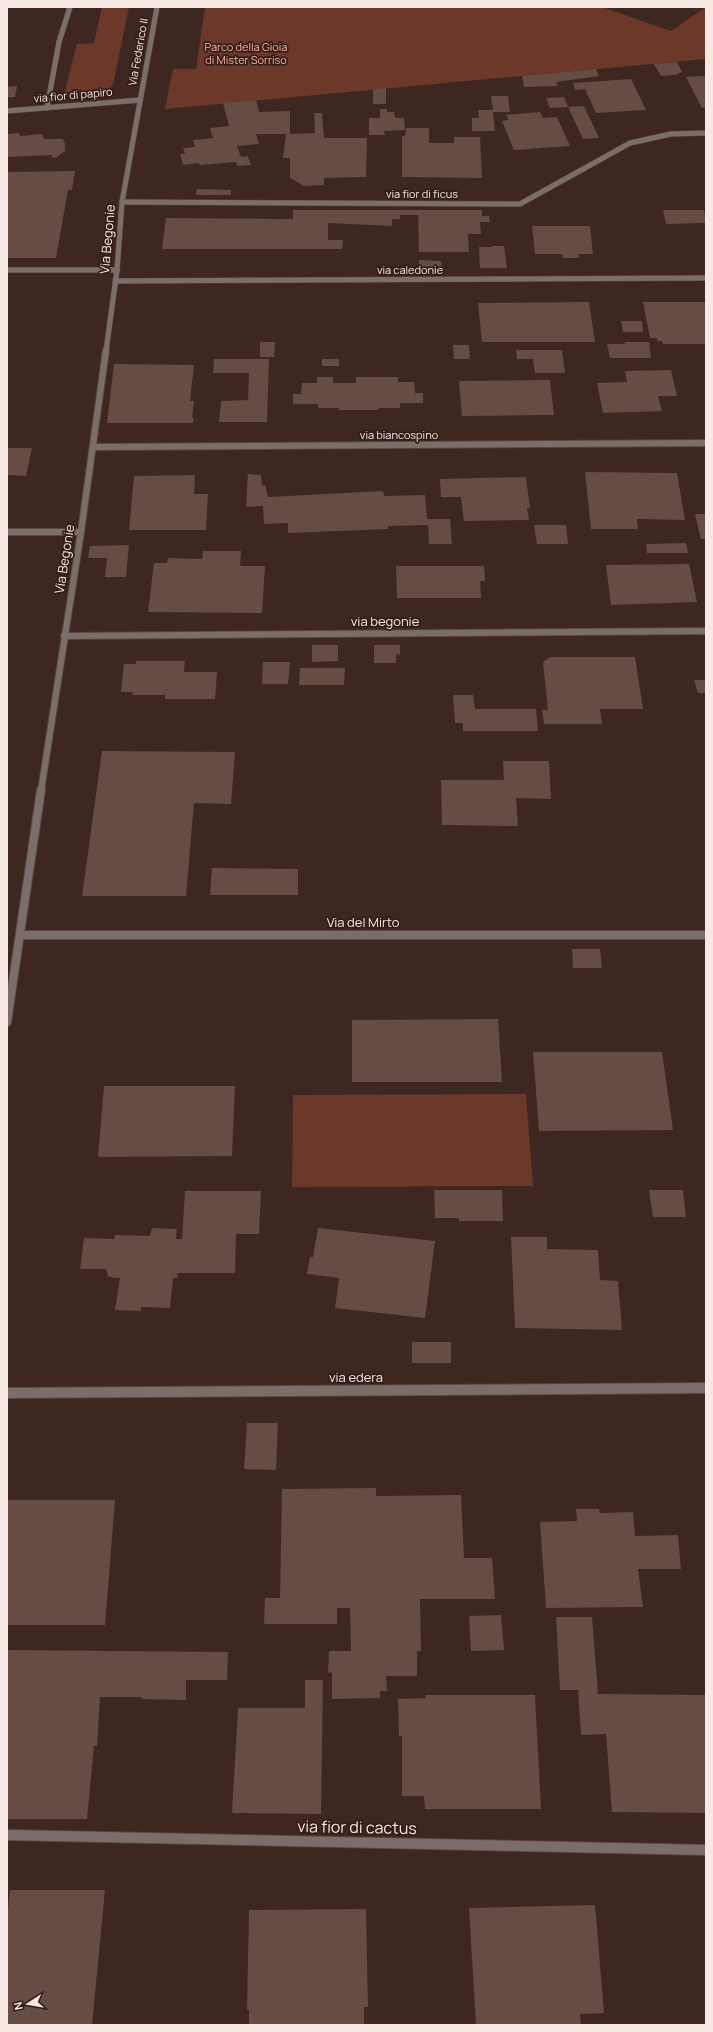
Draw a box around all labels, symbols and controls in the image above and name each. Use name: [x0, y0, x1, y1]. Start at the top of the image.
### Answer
street label: Via Federico II: [124, 17, 151, 87]
park label: Parco della Gioia di Mister Sorriso: [205, 39, 287, 67]
street label: via fior di papiro: [33, 84, 114, 105]
street label: via fior di ficus: [386, 186, 458, 201]
street label: Via Begonie: [95, 203, 119, 275]
street label: via caledonie: [377, 262, 444, 277]
street label: via biancospino: [360, 427, 439, 442]
street label: Via Begonie: [50, 523, 78, 595]
street label: via begonie: [351, 612, 420, 630]
street label: Via del Mirto: [327, 913, 400, 931]
street label: via edera: [329, 1368, 383, 1386]
street label: via fior di cactus: [297, 1815, 417, 1839]
north arrow: [8, 1984, 48, 2024]
text: N: [10, 2001, 26, 2012]

